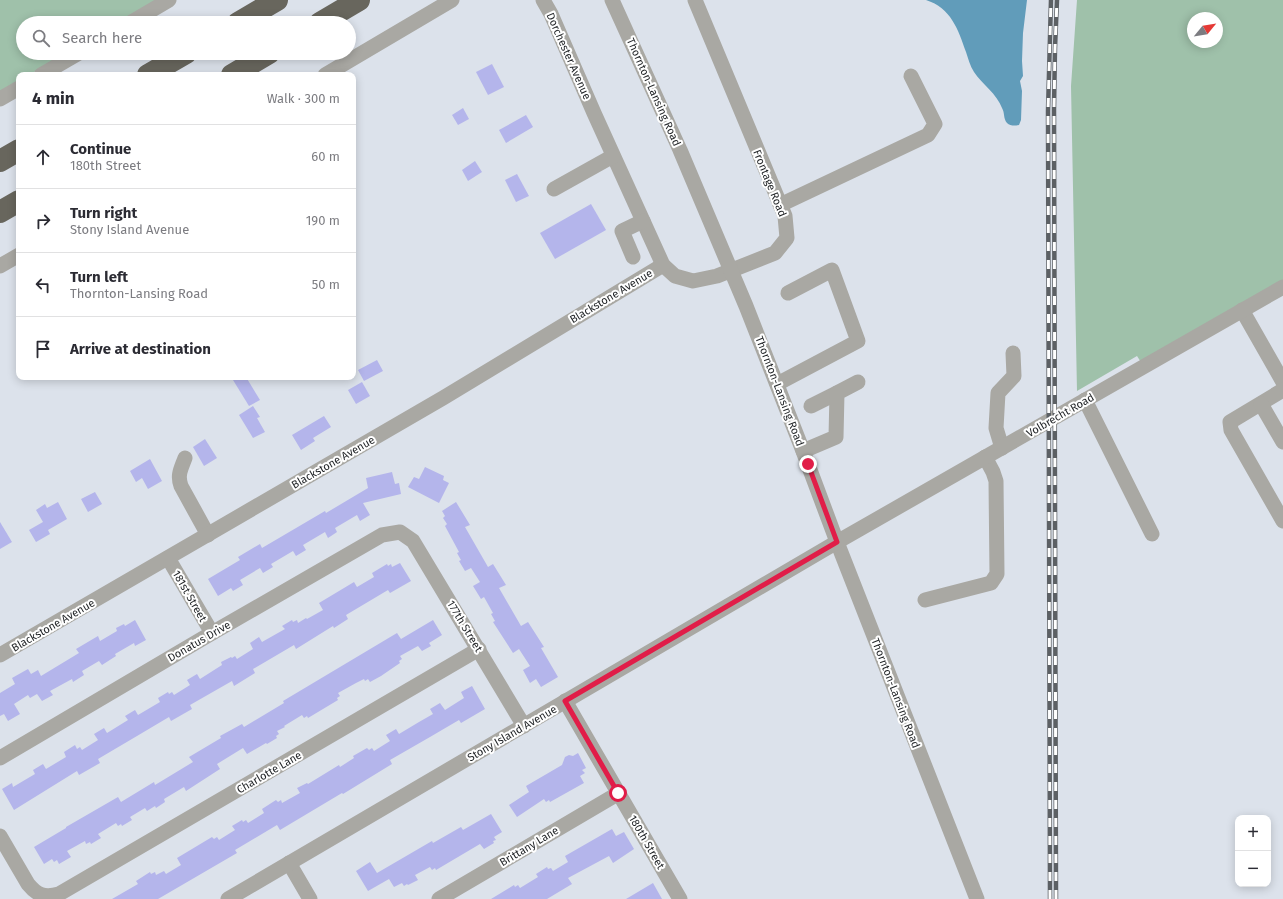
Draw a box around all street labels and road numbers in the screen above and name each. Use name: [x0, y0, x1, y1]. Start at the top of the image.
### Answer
street label: Dorchester Avenue: [544, 11, 594, 102]
street label: Thornton-Lansing Road: [624, 36, 683, 148]
street label: Frontage Road: [750, 148, 789, 219]
street label: Blackstone Avenue: [568, 267, 655, 326]
street label: Thornton-Lansing Road: [753, 334, 807, 448]
street label: Volbrecht Road: [1024, 391, 1096, 440]
street label: Blackstone Avenue: [289, 433, 377, 492]
street label: 181st Street: [170, 568, 209, 624]
street label: Blackstone Avenue: [9, 596, 97, 655]
street label: 177th Street: [444, 598, 485, 654]
street label: Donatus Drive: [166, 618, 233, 665]
street label: Thornton-Lansing Road: [869, 636, 923, 750]
street label: Stony Island Avenue: [465, 703, 559, 764]
street label: Charlotte Lane: [234, 749, 304, 796]
street label: 180th Street: [626, 813, 667, 872]
street label: Brittany Lane: [497, 824, 561, 869]

